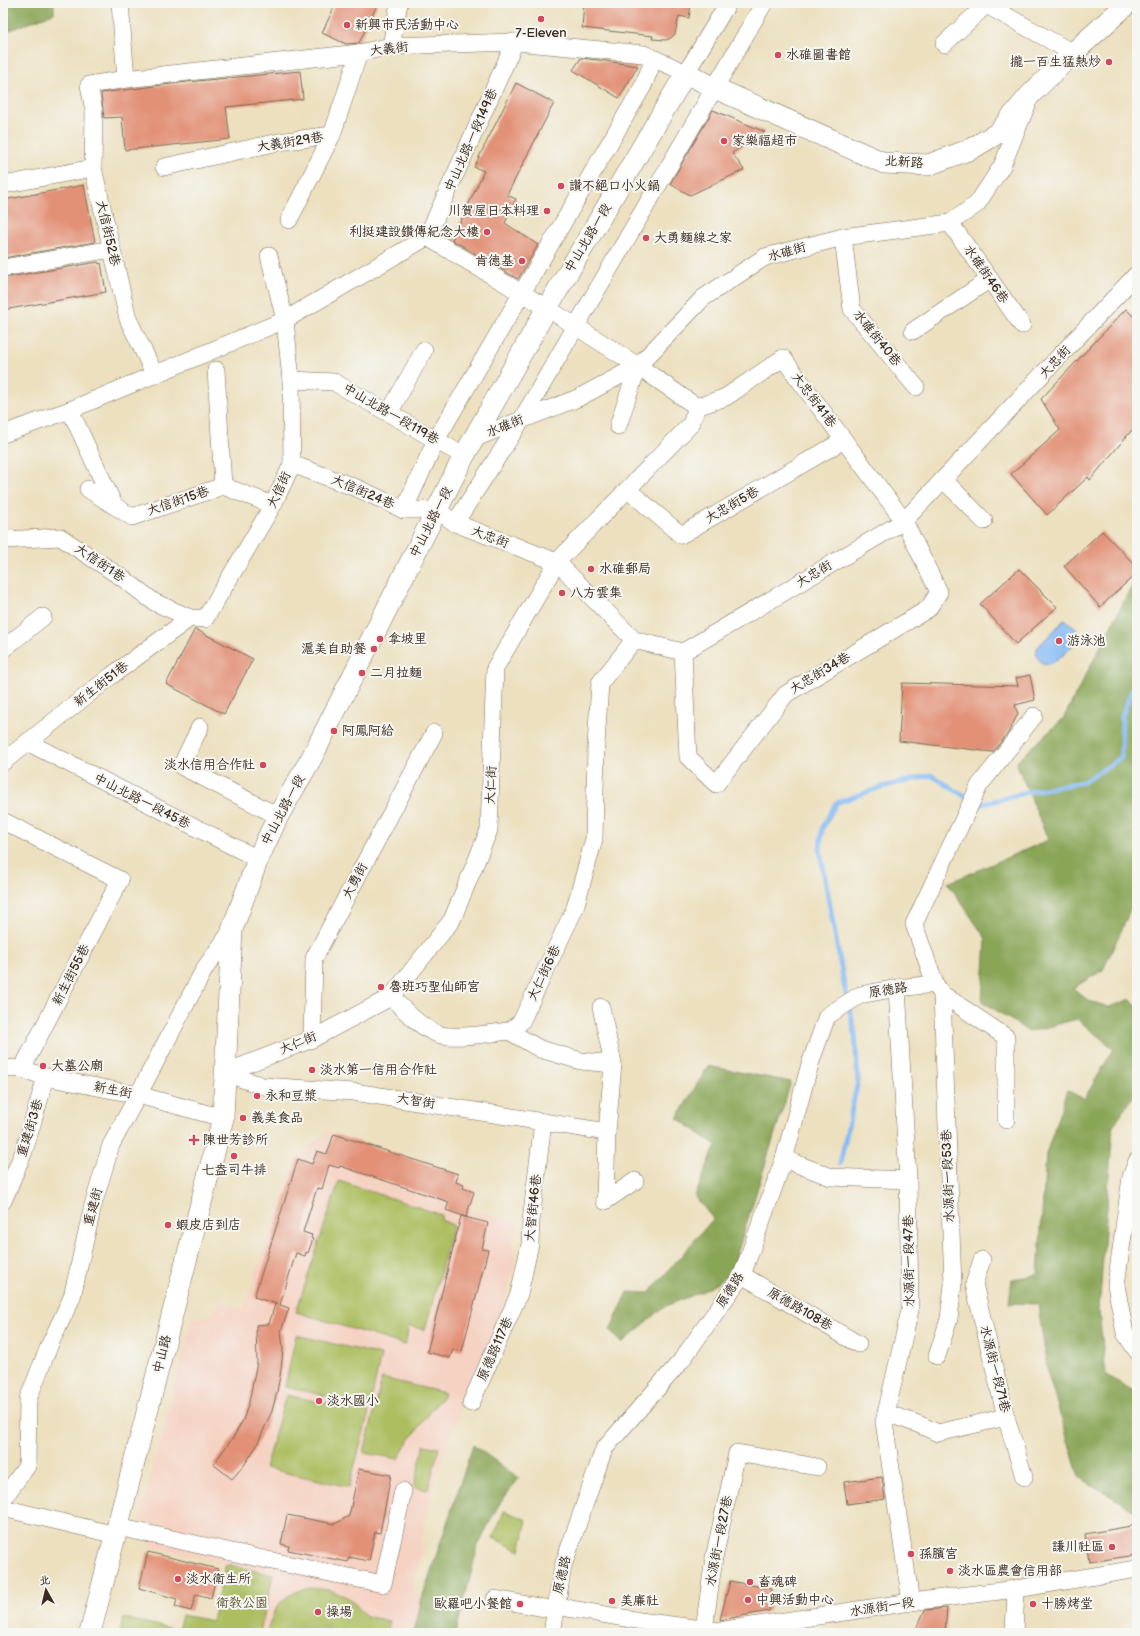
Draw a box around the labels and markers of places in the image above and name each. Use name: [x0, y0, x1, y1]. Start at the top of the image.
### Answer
marker: 7-Eleven: [536, 14, 546, 24]
place label: 新興市民活動中心: [355, 17, 459, 33]
marker: 新興市民活動中心: [342, 20, 352, 30]
place label: 7-Eleven: [515, 25, 567, 41]
place label: 水碓圖書館: [786, 47, 851, 63]
marker: 水碓圖書館: [773, 50, 783, 60]
place label: 攏一百生猛熱炒: [1010, 54, 1101, 70]
marker: 攏一百生猛熱炒: [1104, 57, 1114, 67]
place label: 家樂福超市: [732, 133, 797, 149]
marker: 家樂福超市: [719, 136, 729, 146]
place label: 讚不絕口小火鍋: [569, 178, 660, 194]
marker: 讚不絕口小火鍋: [556, 181, 566, 191]
place label: 川賀屋日本料理: [448, 203, 539, 219]
marker: 川賀屋日本料理: [542, 206, 552, 216]
place label: 利挺建設鑽傳紀念大樓: [349, 224, 479, 240]
marker: 利挺建設鑽傳紀念大樓: [482, 227, 492, 237]
place label: 大勇麵線之家: [654, 230, 732, 246]
marker: 大勇麵線之家: [641, 233, 651, 243]
place label: 肯德基: [475, 253, 514, 269]
marker: 肯德基: [517, 256, 527, 266]
place label: 水碓郵局: [599, 561, 651, 577]
marker: 水碓郵局: [586, 564, 596, 574]
place label: 八方雲集: [570, 585, 622, 601]
marker: 八方雲集: [557, 588, 567, 598]
place label: 拿坡里: [388, 631, 427, 647]
place label: 游泳池: [1067, 633, 1106, 649]
marker: 拿坡里: [375, 634, 385, 644]
marker: 游泳池: [1054, 636, 1064, 646]
place label: 滬美自助餐: [301, 641, 366, 657]
marker: 滬美自助餐: [369, 644, 379, 654]
place label: 二月拉麵: [370, 665, 422, 681]
marker: 二月拉麵: [357, 668, 367, 678]
place label: 阿鳳阿給: [342, 723, 394, 739]
marker: 阿鳳阿給: [329, 726, 339, 736]
place label: 淡水信用合作社: [164, 757, 255, 773]
marker: 淡水信用合作社: [258, 760, 268, 770]
place label: 魯班巧聖仙師宮: [389, 979, 480, 995]
marker: 魯班巧聖仙師宮: [376, 982, 386, 992]
place label: 大墓公廟: [51, 1058, 103, 1074]
marker: 大墓公廟: [38, 1061, 48, 1071]
place label: 淡水第一信用合作社: [320, 1062, 437, 1078]
marker: 淡水第一信用合作社: [307, 1065, 317, 1075]
place label: 永和豆漿: [265, 1088, 317, 1104]
marker: 永和豆漿: [252, 1091, 262, 1101]
place label: 義美食品: [251, 1110, 303, 1126]
marker: 義美食品: [238, 1113, 248, 1123]
place label: 陳世芳診所: [203, 1132, 268, 1148]
marker: 陳世芳診所: [188, 1134, 200, 1146]
marker: 七盎司牛排: [229, 1151, 239, 1161]
place label: 七盎司牛排: [201, 1162, 267, 1178]
place label: 蝦皮店到店: [176, 1217, 241, 1233]
marker: 蝦皮店到店: [163, 1220, 173, 1230]
place label: 淡水國小: [327, 1393, 379, 1409]
marker: 淡水國小: [314, 1396, 324, 1406]
place label: 謙川社區: [1052, 1539, 1104, 1555]
marker: 謙川社區: [1107, 1542, 1117, 1552]
place label: 孫臏宮: [919, 1546, 958, 1562]
marker: 孫臏宮: [906, 1549, 916, 1559]
place label: 淡水區農會信用部: [958, 1563, 1062, 1579]
marker: 淡水區農會信用部: [945, 1566, 955, 1576]
place label: 淡水衛生所: [186, 1571, 251, 1587]
marker: 淡水衛生所: [173, 1574, 183, 1584]
place label: 畜魂碑: [758, 1574, 797, 1590]
marker: 畜魂碑: [745, 1577, 755, 1587]
place label: 中興活動中心: [756, 1592, 834, 1608]
place label: 美廉社: [620, 1593, 659, 1609]
marker: 中興活動中心: [743, 1595, 753, 1605]
place label: 歐羅吧小餐館: [434, 1596, 512, 1612]
marker: 美廉社: [607, 1596, 617, 1606]
place label: 十勝烤堂: [1041, 1596, 1093, 1612]
marker: 歐羅吧小餐館: [515, 1599, 525, 1609]
marker: 十勝烤堂: [1028, 1599, 1038, 1609]
place label: 操場: [326, 1604, 352, 1620]
marker: 操場: [313, 1607, 323, 1617]

